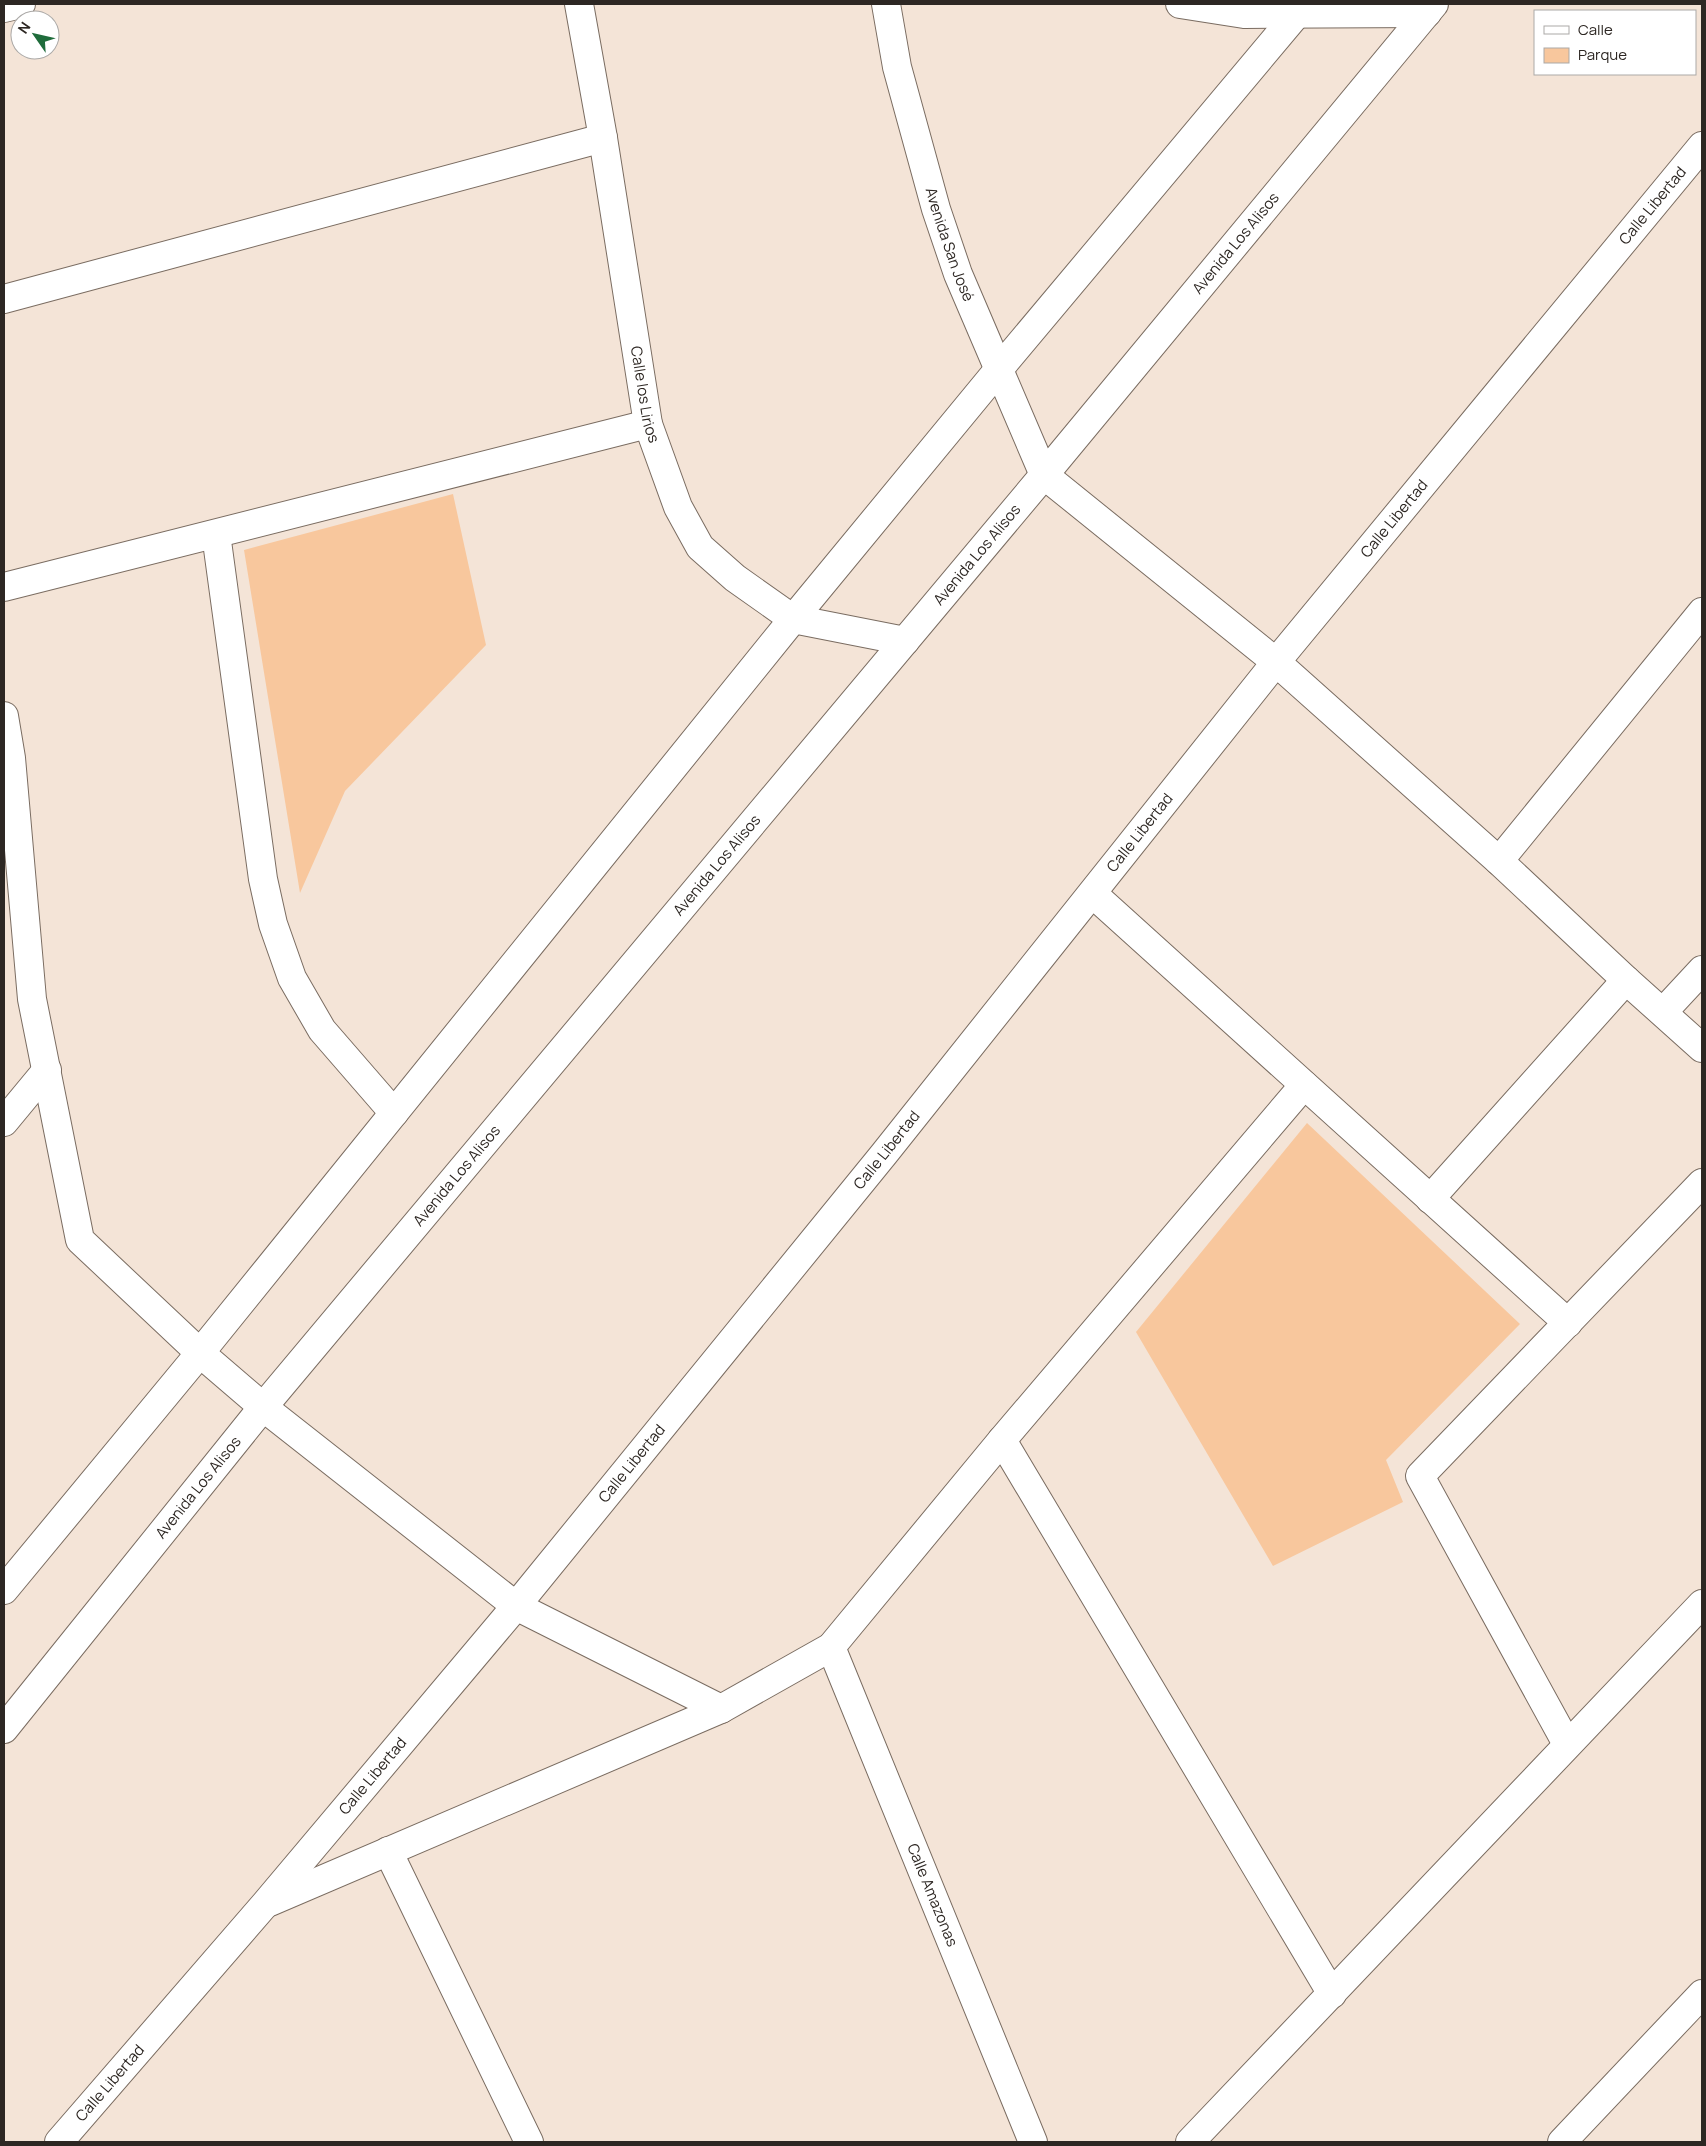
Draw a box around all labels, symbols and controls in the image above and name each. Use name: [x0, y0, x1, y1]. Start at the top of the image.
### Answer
north arrow: [10, 10, 60, 60]
legend: [1534, 10, 1696, 75]
text: N: [13, 18, 34, 37]
text: Calle: [1578, 19, 1613, 40]
text: Parque: [1578, 44, 1627, 65]
street label: Calle Libertad: [1614, 162, 1691, 249]
street label: Avenida San José: [921, 185, 980, 305]
street label: Avenida Los Alisos: [1187, 188, 1284, 298]
street label: Calle los Lirios: [626, 345, 665, 446]
street label: Calle Libertad: [1355, 475, 1432, 562]
street label: Avenida Los Alisos: [928, 499, 1025, 610]
street label: Calle Libertad: [1102, 789, 1178, 876]
street label: Avenida Los Alisos: [668, 810, 765, 920]
street label: Calle Libertad: [848, 1106, 925, 1194]
street label: Avenida Los Alisos: [408, 1120, 505, 1230]
street label: Calle Libertad: [593, 1420, 670, 1507]
street label: Avenida Los Alisos: [150, 1431, 246, 1543]
street label: Calle Libertad: [334, 1733, 411, 1819]
street label: Calle Amazonas: [902, 1840, 963, 1950]
street label: Calle Libertad: [71, 2040, 149, 2126]

